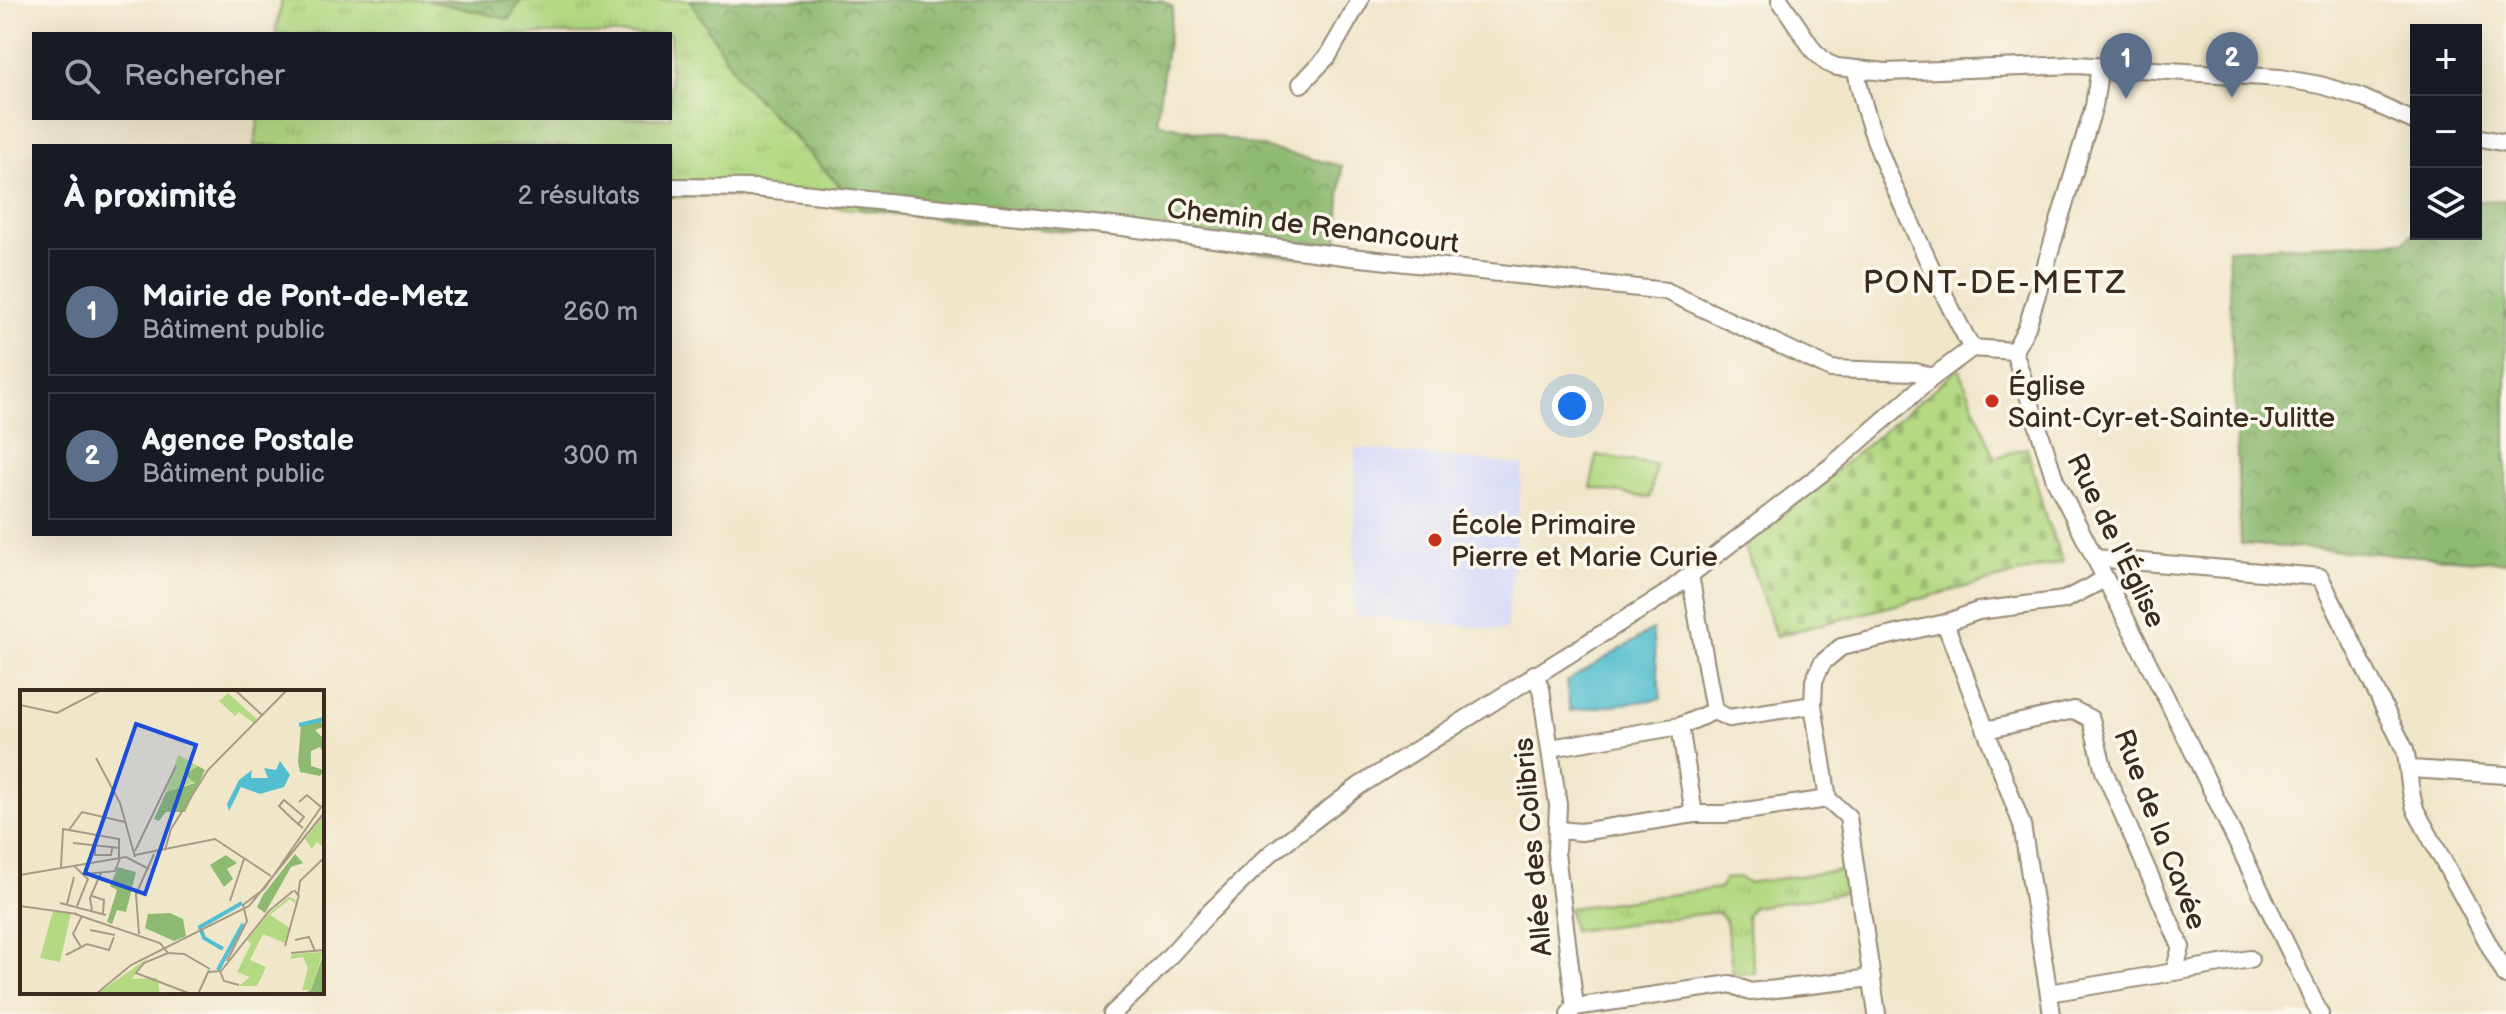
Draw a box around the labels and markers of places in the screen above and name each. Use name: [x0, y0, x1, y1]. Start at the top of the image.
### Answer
pin: 2: [2206, 32, 2258, 98]
pin: 1: [2100, 33, 2152, 99]
place label: Église Saint-Cyr-et-Sainte-Julitte: [2008, 369, 2335, 435]
marker: Église Saint-Cyr-et-Sainte-Julitte: [1983, 392, 2001, 410]
place label: École Primaire Pierre et Marie Curie: [1451, 508, 1718, 574]
marker: École Primaire Pierre et Marie Curie: [1426, 531, 1444, 549]

